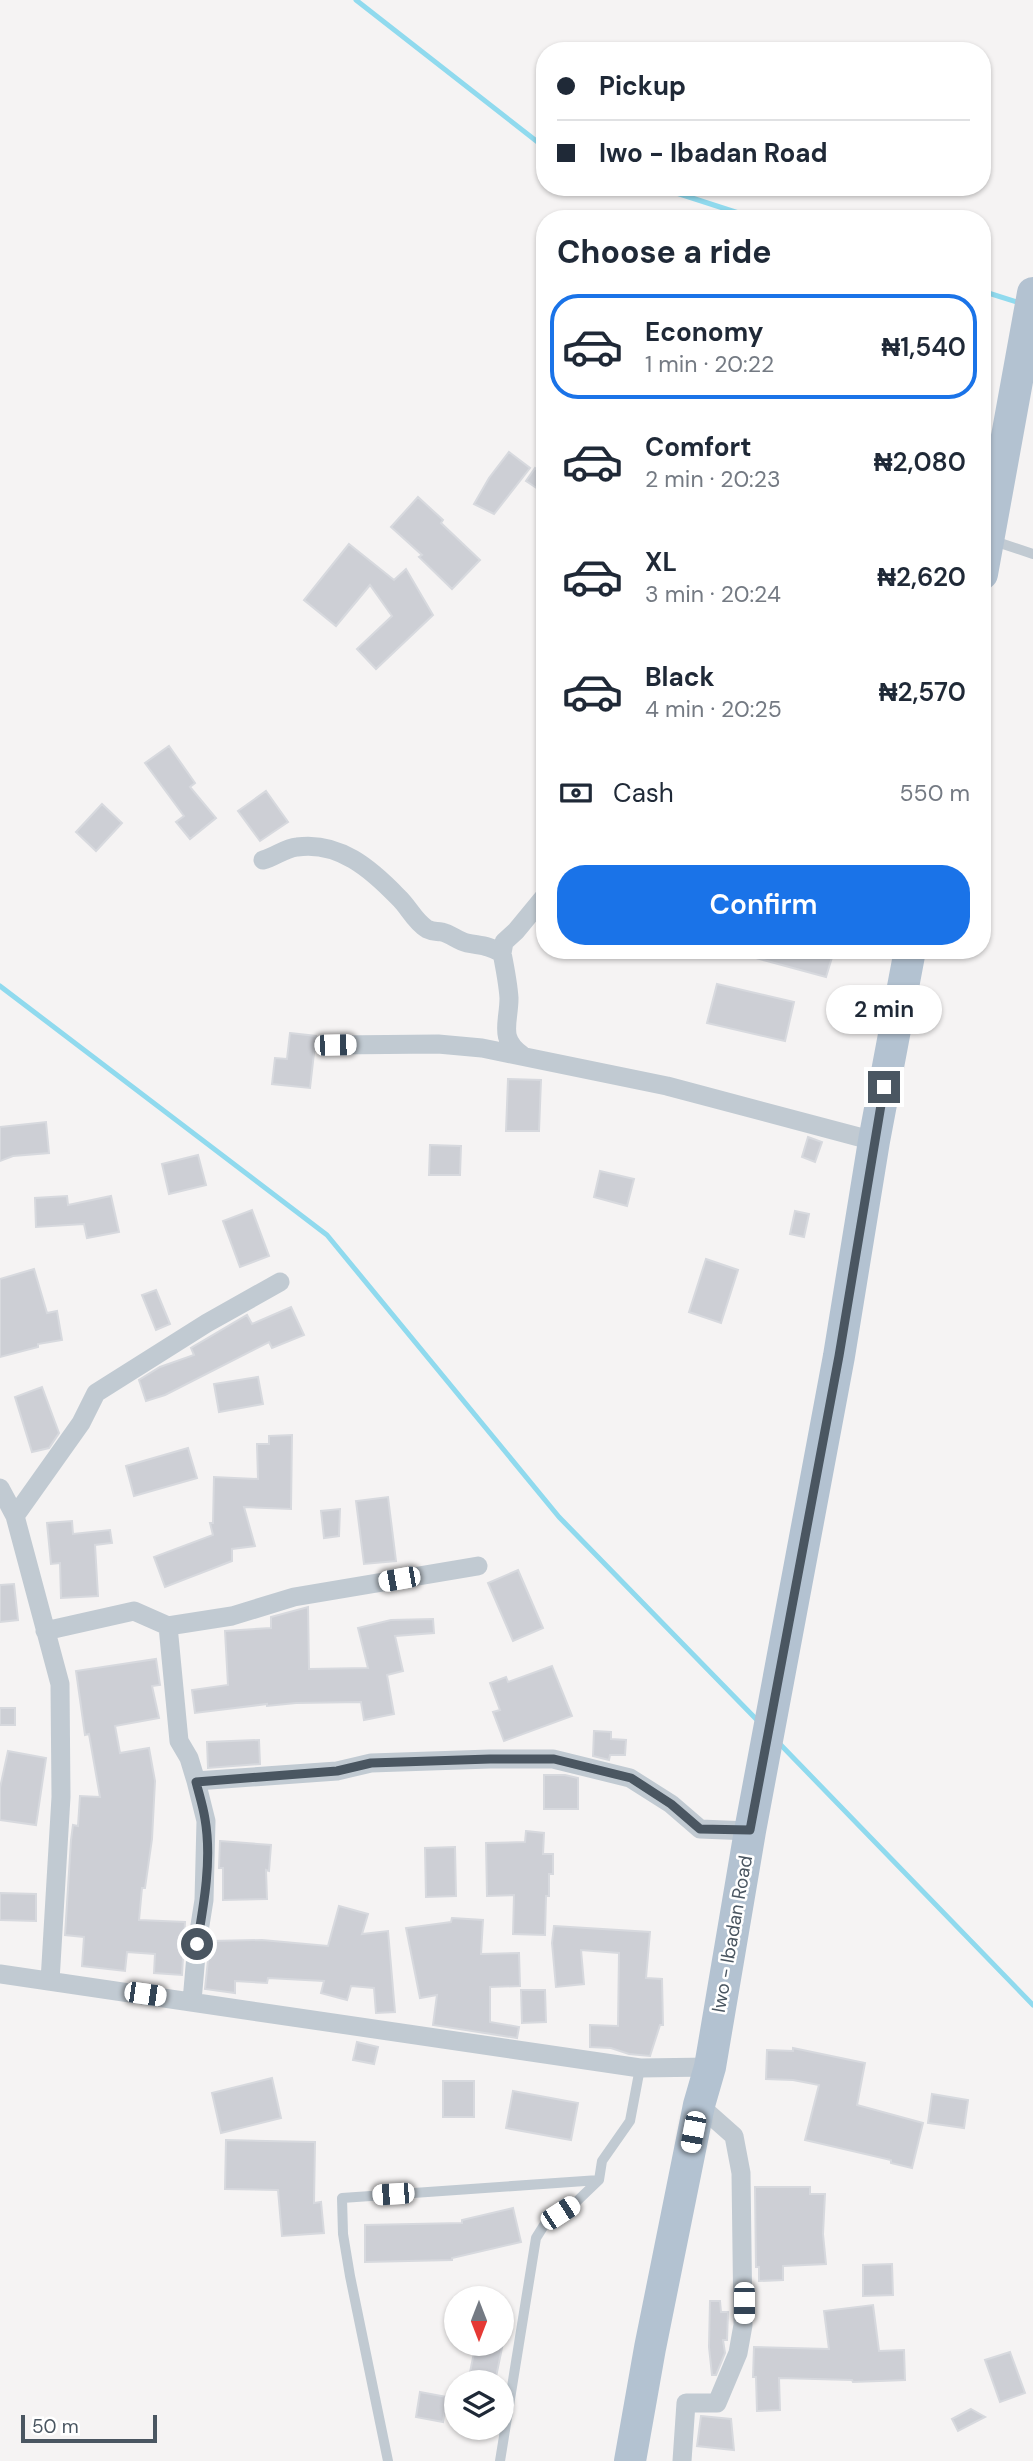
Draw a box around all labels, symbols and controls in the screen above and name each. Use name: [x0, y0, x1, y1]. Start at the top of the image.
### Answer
text: Pickup: [599, 69, 686, 103]
text: Iwo - Ibadan Road: [599, 136, 828, 170]
text: Choose a ride: [557, 231, 772, 273]
icon: car: [561, 315, 624, 378]
text: Economy: [645, 315, 763, 349]
text: ₦1,540: [881, 330, 966, 364]
text: 1 min · 20:22: [645, 349, 774, 379]
icon: car: [561, 430, 624, 493]
text: Comfort: [645, 430, 751, 464]
text: ₦2,080: [874, 445, 966, 479]
text: 2 min · 20:23: [645, 464, 781, 494]
icon: car: [561, 545, 624, 608]
text: XL: [645, 545, 677, 579]
text: ₦2,620: [877, 560, 966, 594]
text: 3 min · 20:24: [645, 579, 781, 609]
icon: car: [561, 660, 624, 723]
text: Black: [645, 660, 715, 694]
text: ₦2,570: [879, 675, 966, 709]
text: 4 min · 20:25: [645, 694, 782, 724]
icon: cash: [557, 774, 595, 812]
text: Cash: [613, 776, 674, 810]
text: 550 m: [900, 778, 970, 808]
button: Confirm: [557, 865, 970, 945]
callout: 2 min: [826, 986, 942, 1034]
text: 2 min: [854, 994, 914, 1024]
car: [314, 1034, 357, 1056]
route end: [868, 1071, 900, 1103]
car: [377, 1565, 422, 1593]
street label: Iwo - Ibadan Road: [706, 1853, 758, 2015]
route start: [181, 1928, 213, 1960]
car: [123, 1981, 168, 2007]
car: [679, 2109, 708, 2155]
car: [372, 2182, 415, 2206]
car: [537, 2193, 584, 2233]
car: [734, 2282, 755, 2324]
north arrow: [444, 2286, 514, 2356]
map controls: [444, 2286, 514, 2440]
button: layers: [444, 2370, 514, 2440]
scale bar: [21, 2412, 158, 2444]
text: 50 m: [32, 2414, 79, 2439]

